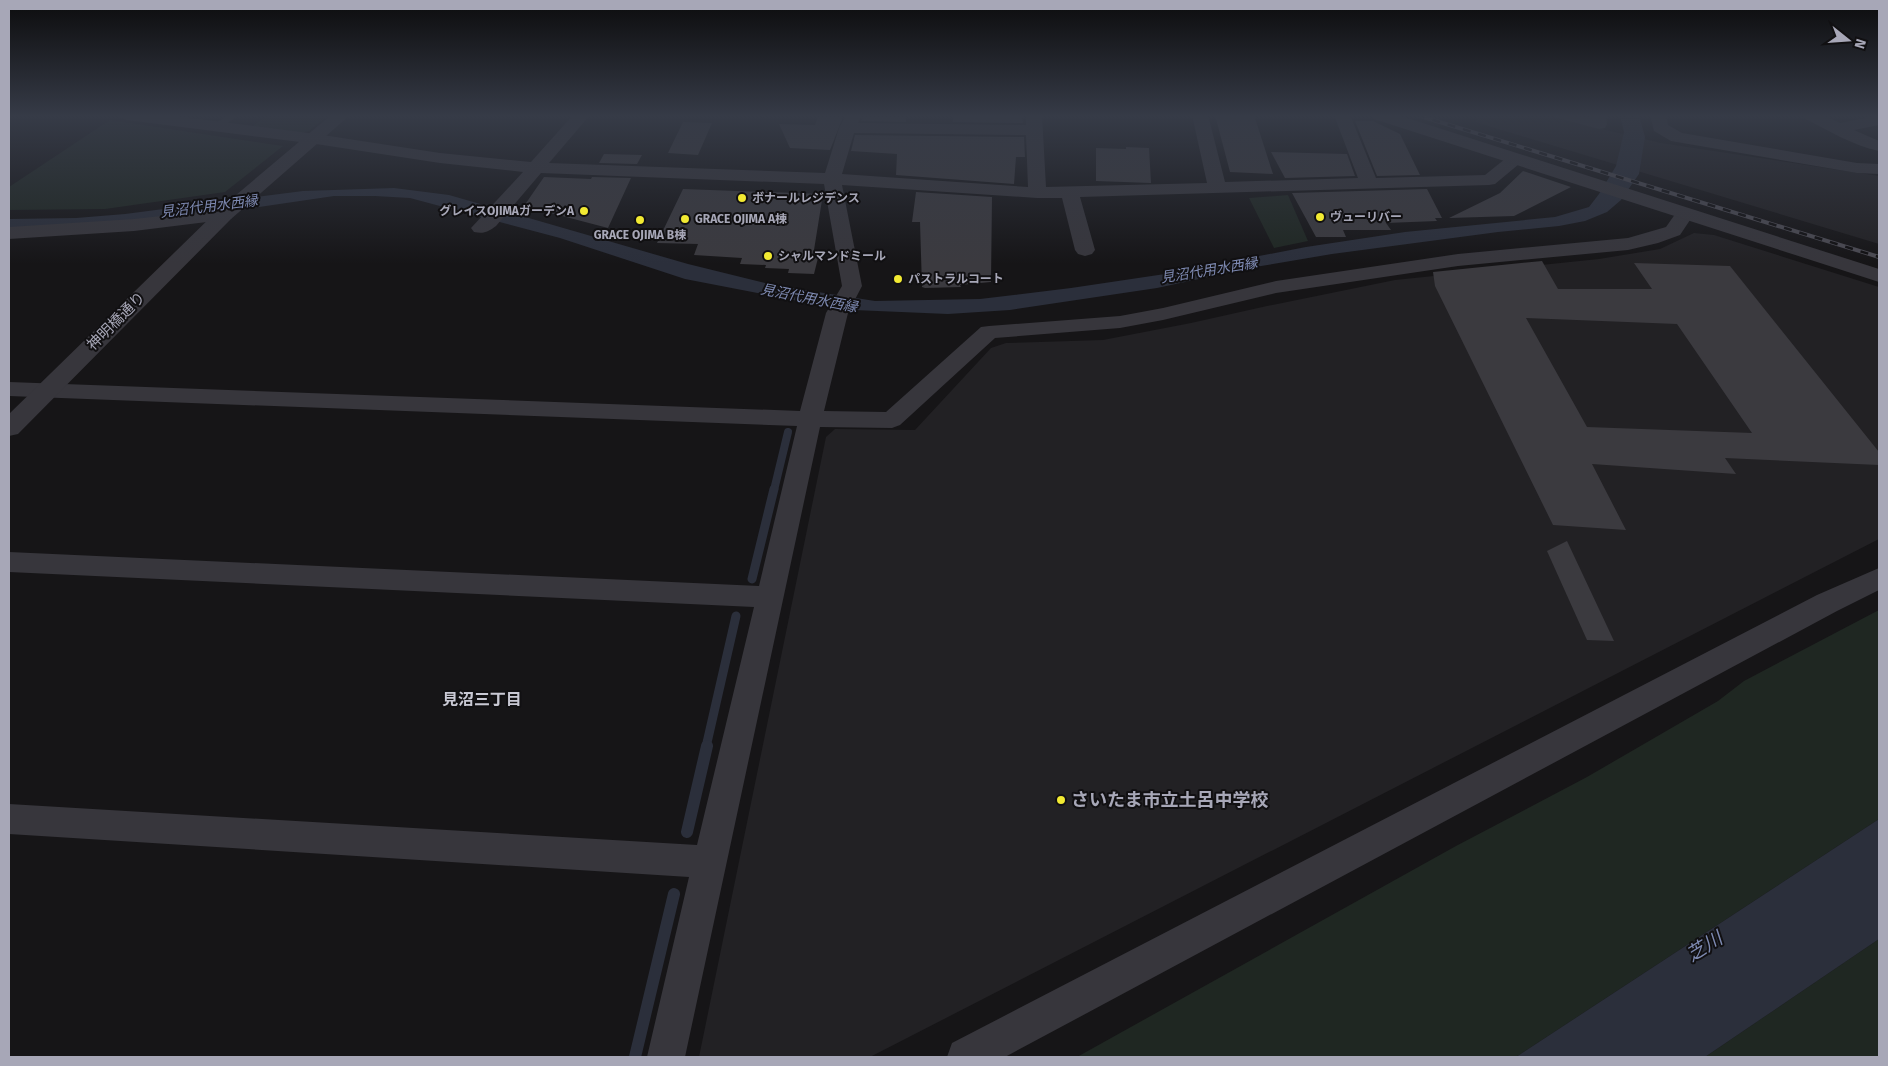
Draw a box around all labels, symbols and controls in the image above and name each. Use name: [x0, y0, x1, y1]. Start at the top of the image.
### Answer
north arrow: [1823, 15, 1873, 65]
text: N: [1850, 37, 1869, 51]
place label: ボナールレジデンス: [752, 191, 860, 205]
water label: 見沼代用水西縁: [159, 192, 261, 221]
marker: ボナールレジデンス: [736, 192, 748, 204]
place label: グレイスOJIMAガーデンA: [439, 204, 575, 218]
marker: グレイスOJIMAガーデンA: [578, 205, 590, 217]
place label: ヴューリバー: [1330, 210, 1402, 224]
marker: ヴューリバー: [1314, 211, 1326, 223]
place label: GRACE OJIMA A棟: [695, 212, 787, 226]
marker: GRACE OJIMA A棟: [679, 213, 691, 225]
marker: GRACE OJIMA B棟: [634, 214, 646, 226]
place label: GRACE OJIMA B棟: [594, 228, 686, 242]
place label: シャルマンドミール: [778, 249, 886, 263]
marker: シャルマンドミール: [762, 250, 774, 262]
water label: 見沼代用水西縁: [1159, 254, 1261, 287]
place label: パストラルコート: [908, 272, 1004, 286]
marker: パストラルコート: [892, 273, 904, 285]
water label: 見沼代用水西縁: [759, 281, 861, 317]
street label: 神明橋通り: [83, 288, 149, 354]
district label: 見沼三丁目: [442, 690, 522, 709]
place label: さいたま市立土呂中学校: [1071, 789, 1268, 811]
marker: さいたま市立土呂中学校: [1055, 794, 1067, 806]
water label: 芝川: [1682, 926, 1728, 966]

